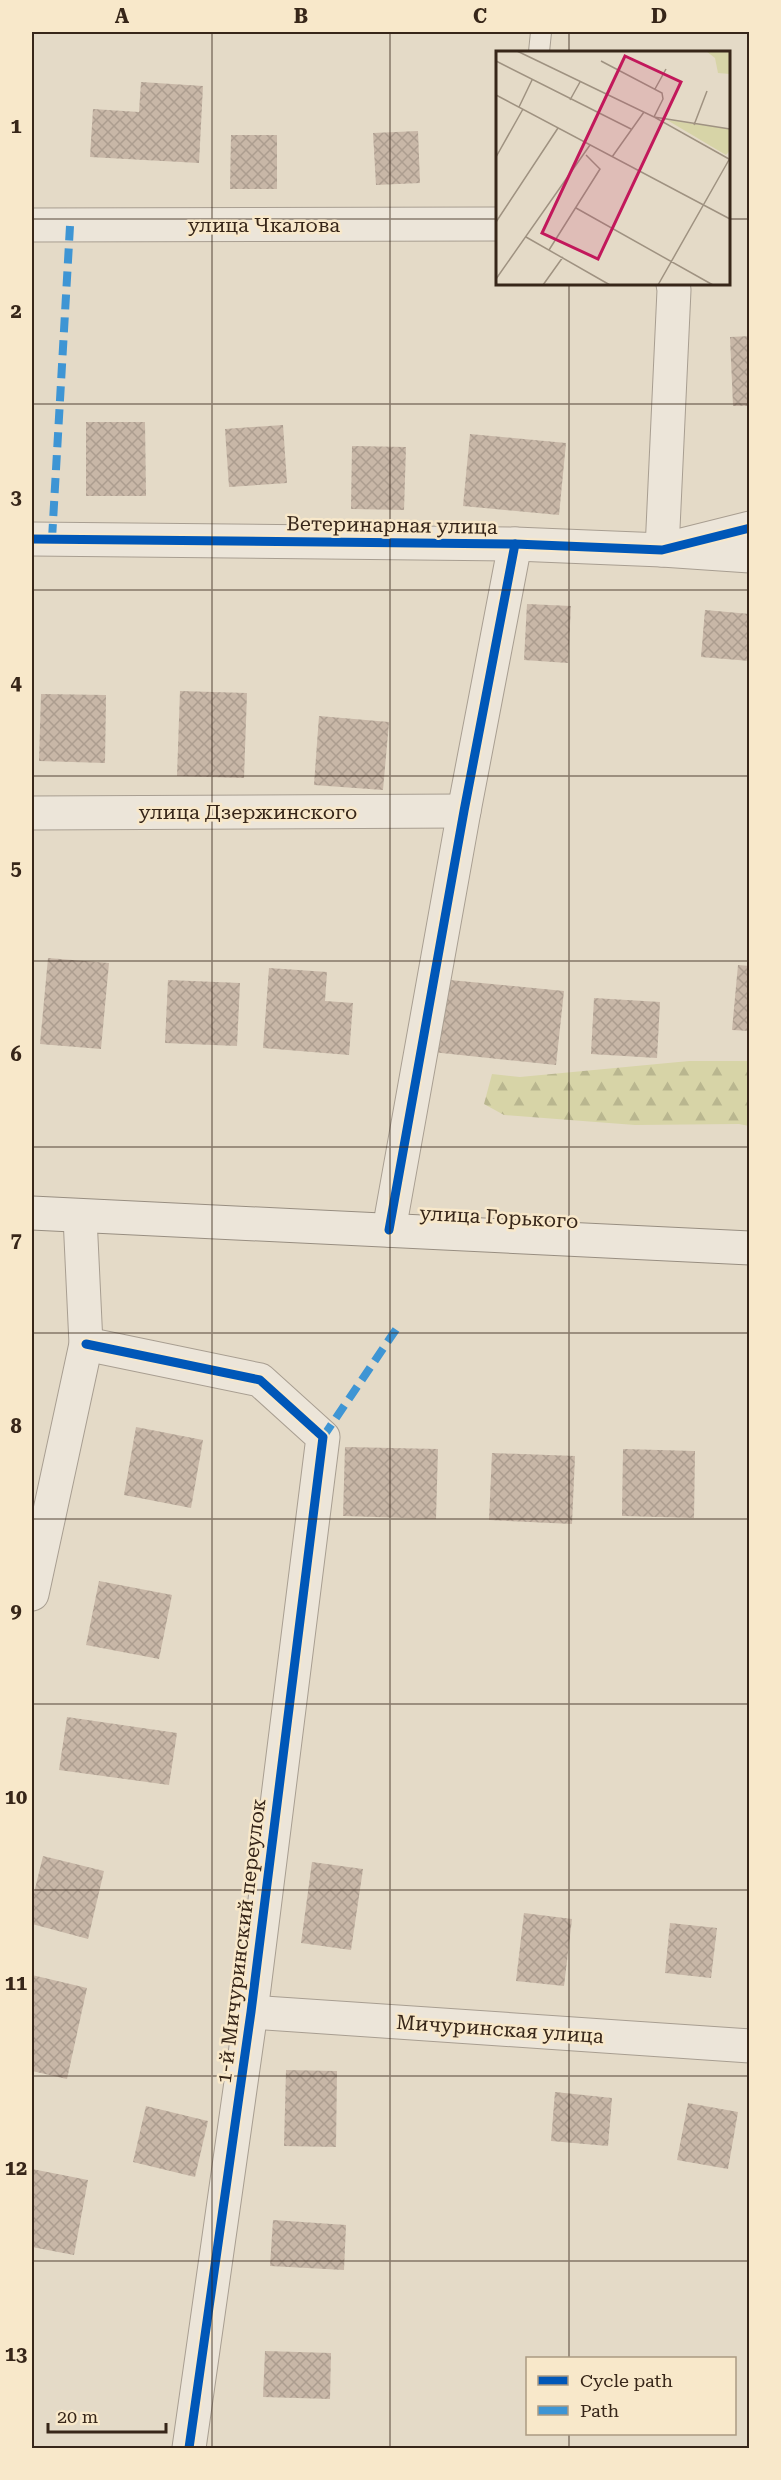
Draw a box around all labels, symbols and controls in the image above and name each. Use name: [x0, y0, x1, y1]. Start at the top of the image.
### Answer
text: A: [115, 4, 130, 28]
text: B: [294, 4, 308, 28]
text: C: [473, 4, 487, 28]
text: D: [651, 4, 667, 28]
inset map: [496, 51, 730, 285]
text: 1: [10, 114, 22, 138]
street label: улица Чкалова: [188, 213, 340, 237]
text: 2: [10, 299, 22, 323]
text: 3: [10, 485, 22, 509]
street label: Ветеринарная улица: [286, 511, 498, 539]
text: 4: [10, 671, 22, 695]
street label: улица Дзержинского: [139, 800, 357, 824]
text: 5: [10, 856, 22, 880]
text: 6: [10, 1042, 22, 1066]
street label: улица Горького: [419, 1201, 579, 1233]
text: 7: [10, 1228, 22, 1252]
text: 8: [10, 1414, 22, 1438]
text: 9: [10, 1599, 22, 1623]
text: 10: [5, 1785, 27, 1809]
street label: 1-й Мичуринский переулок: [212, 1797, 270, 2085]
text: 11: [5, 1971, 27, 1995]
street label: Мичуринская улица: [395, 2010, 605, 2048]
text: 12: [5, 2156, 27, 2180]
text: 13: [5, 2342, 27, 2366]
legend: [526, 2357, 736, 2435]
text: Cycle path: [580, 2370, 673, 2391]
scale bar: [48, 2396, 166, 2434]
text: Path: [580, 2400, 619, 2421]
text: 20 m: [57, 2406, 98, 2427]

